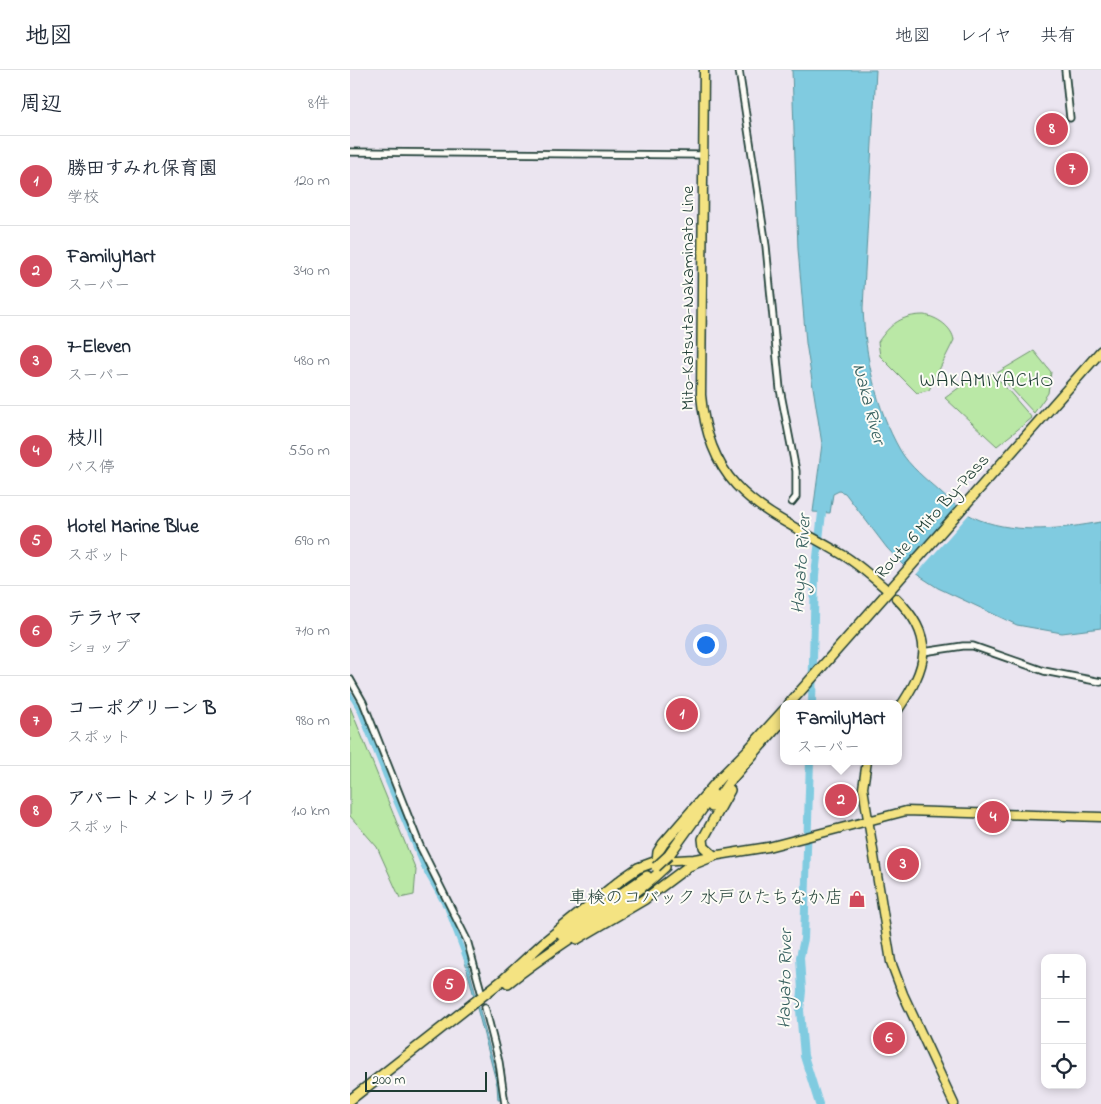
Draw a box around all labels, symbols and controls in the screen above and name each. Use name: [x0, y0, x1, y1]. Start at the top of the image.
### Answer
text: 地図: [25, 20, 73, 55]
text: 地図: [895, 24, 931, 50]
text: レイヤ: [959, 24, 1012, 50]
text: 共有: [1040, 24, 1076, 50]
text: 周辺: [20, 90, 62, 120]
text: 8件: [308, 92, 330, 116]
pin: 8: [1036, 110, 1068, 148]
pin: 7: [1056, 150, 1088, 188]
text: 勝田すみれ保育園: [67, 156, 217, 183]
text: 1: [33, 169, 39, 193]
text: 120 m: [294, 169, 330, 193]
street label: Mito-Katsuta-Nakaminato Line: [676, 185, 702, 410]
text: 学校: [67, 186, 99, 210]
text: FamilyMart: [67, 244, 156, 271]
text: 2: [32, 259, 40, 283]
text: 340 m: [293, 259, 330, 283]
text: スーパー: [67, 274, 130, 298]
text: 7-Eleven: [67, 334, 131, 361]
text: 3: [33, 349, 39, 373]
text: 480 m: [294, 349, 330, 373]
water label: Naka River: [844, 361, 892, 449]
text: スーパー: [67, 364, 130, 388]
district label: WAKAMIYACHO: [920, 367, 1054, 396]
text: 枝川: [67, 426, 105, 453]
text: 4: [33, 439, 39, 463]
text: 550 m: [288, 439, 330, 463]
street label: Route 6 Mito By-Pass: [870, 449, 996, 585]
text: バス停: [67, 456, 115, 480]
water label: Hayato River: [785, 511, 819, 615]
text: Hotel Marine Blue: [67, 514, 199, 541]
text: 5: [31, 529, 41, 553]
text: 690 m: [295, 529, 330, 553]
text: スポット: [67, 544, 131, 568]
text: テラヤマ: [67, 606, 143, 633]
text: 6: [32, 619, 40, 643]
text: 710 m: [295, 619, 330, 643]
your location: [693, 632, 719, 658]
text: ショップ: [67, 636, 130, 660]
pin: 1: [666, 695, 698, 733]
text: コーポグリーン B: [67, 696, 216, 723]
popup: [780, 700, 902, 765]
text: FamilyMart: [797, 706, 885, 733]
text: 7: [33, 709, 39, 733]
text: 980 m: [296, 709, 330, 733]
text: スポット: [67, 726, 131, 750]
text: スーパー: [797, 736, 860, 760]
pin: 2: [825, 781, 857, 819]
text: アパートメントリライ: [67, 786, 255, 813]
pin: 4: [977, 798, 1009, 836]
text: 8: [33, 799, 39, 823]
text: 1.0 km: [291, 799, 330, 823]
text: スポット: [67, 816, 131, 840]
pin: 3: [887, 845, 919, 883]
place label: 車検のコバック 水戸ひたちなか店: [569, 886, 843, 912]
shop icon: 車検のコバック 水戸ひたちなか店: [847, 889, 867, 909]
water label: Hayato River: [772, 927, 800, 1029]
map controls: [1041, 954, 1086, 1089]
button: +: [1041, 954, 1086, 999]
pin: 5: [433, 966, 465, 1004]
button: −: [1041, 999, 1086, 1044]
pin: 6: [873, 1019, 905, 1057]
button: locate: [1041, 1044, 1086, 1089]
scale bar: [365, 1069, 488, 1092]
text: 200 m: [372, 1070, 405, 1091]

